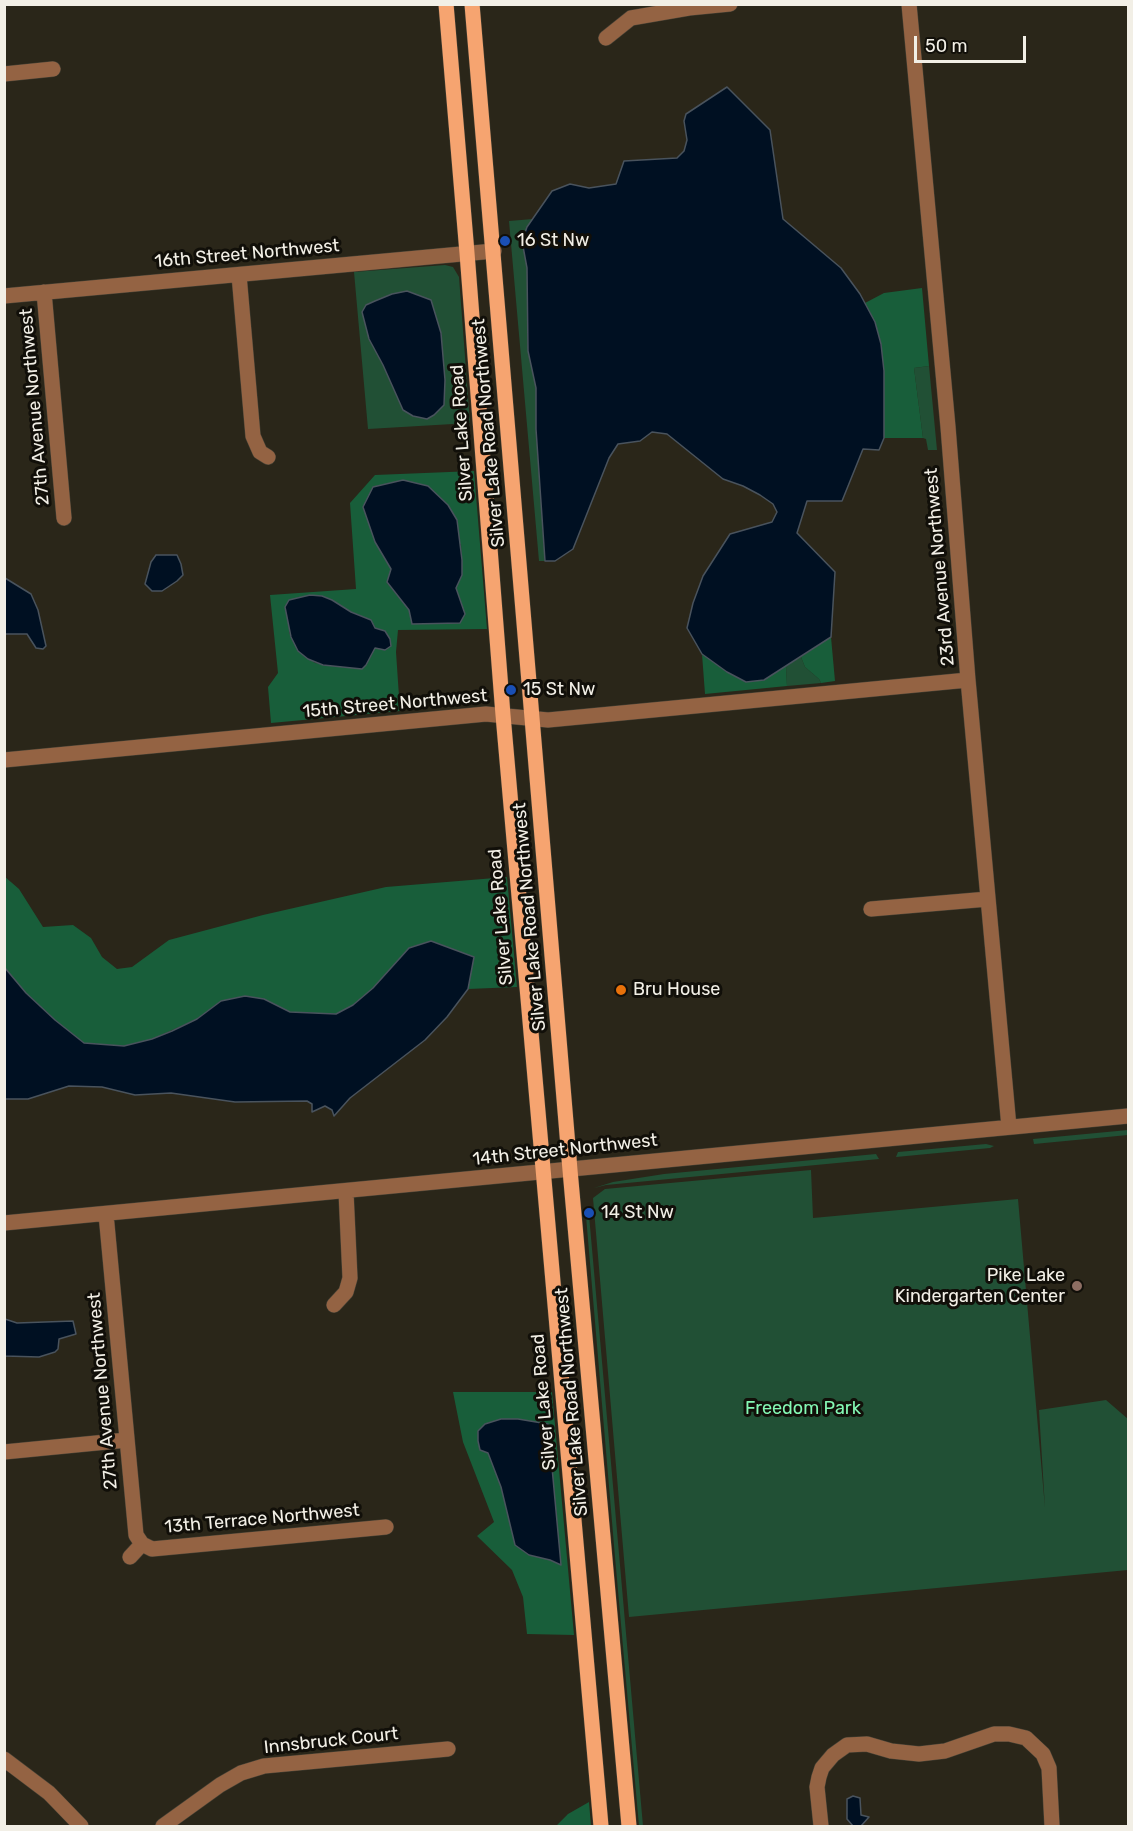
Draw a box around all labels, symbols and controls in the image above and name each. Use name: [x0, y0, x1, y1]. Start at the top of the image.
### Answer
scale bar: [917, 24, 1030, 62]
text: 50 m: [925, 35, 968, 57]
place label: 16 St Nw: [517, 230, 590, 252]
marker: 16 St Nw: [498, 234, 512, 248]
street label: 16th Street Northwest: [154, 235, 340, 273]
street label: 27th Avenue Northwest: [16, 308, 54, 506]
street label: Silver Lake Road Northwest: [468, 318, 510, 548]
street label: Silver Lake Road: [446, 364, 478, 502]
street label: 23rd Avenue Northwest: [921, 467, 959, 667]
place label: 15 St Nw: [523, 679, 595, 701]
marker: 15 St Nw: [504, 683, 518, 697]
street label: 15th Street Northwest: [302, 685, 488, 723]
street label: Silver Lake Road Northwest: [509, 802, 551, 1032]
street label: Silver Lake Road: [484, 848, 518, 986]
place label: Bru House: [633, 979, 720, 1001]
marker: Bru House: [614, 983, 628, 997]
street label: 14th Street Northwest: [471, 1130, 659, 1170]
place label: 14 St Nw: [601, 1202, 674, 1224]
marker: 14 St Nw: [582, 1206, 596, 1220]
place label: Pike Lake Kindergarten Center: [895, 1265, 1065, 1308]
marker: Pike Lake Kindergarten Center: [1070, 1279, 1084, 1293]
street label: Silver Lake Road Northwest: [551, 1287, 593, 1517]
street label: 27th Avenue Northwest: [84, 1292, 122, 1490]
street label: Silver Lake Road: [527, 1333, 561, 1471]
park label: Freedom Park: [745, 1398, 861, 1420]
street label: 13th Terrace Northwest: [164, 1500, 360, 1538]
street label: Innsbruck Court: [263, 1723, 399, 1759]

